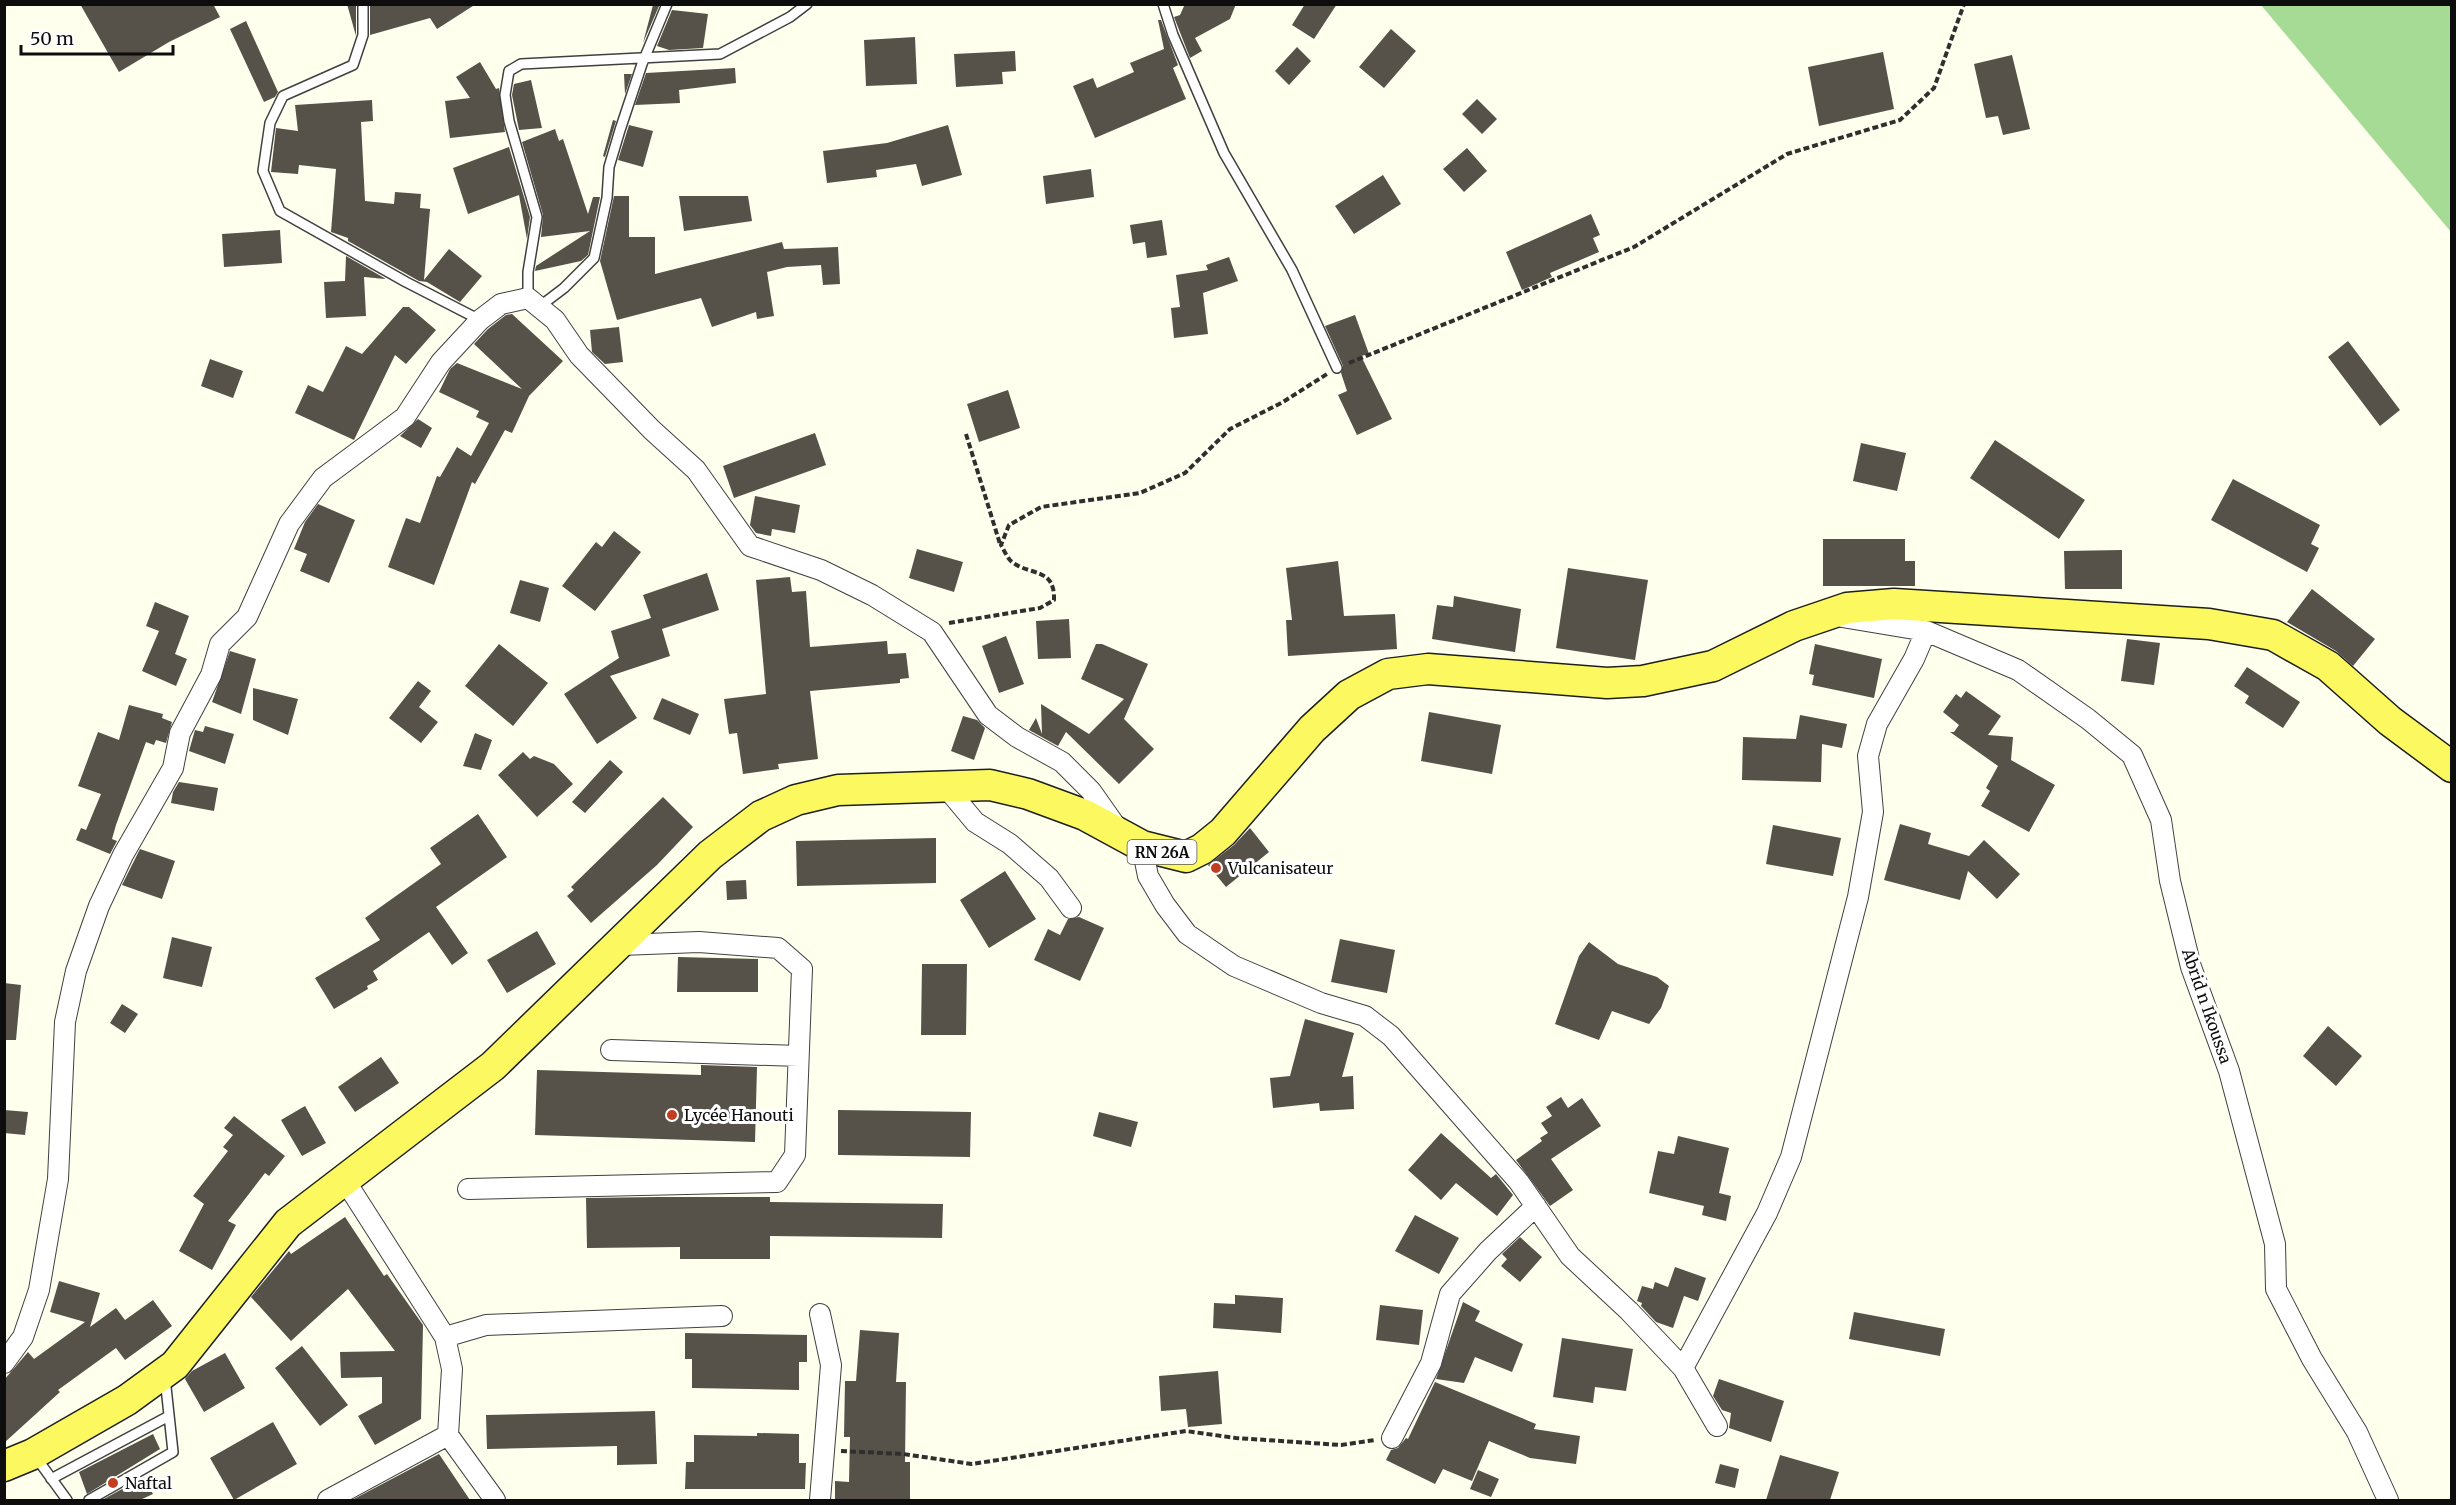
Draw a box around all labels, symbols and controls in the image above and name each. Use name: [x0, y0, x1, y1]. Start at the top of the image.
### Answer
scale bar: [21, 18, 172, 56]
text: 50 m: [30, 27, 74, 50]
road number: RN 26A: [1128, 840, 1196, 864]
place label: Vulcanisateur: [1227, 858, 1333, 878]
marker: Vulcanisateur: [1209, 861, 1223, 875]
street label: Abrid n Ikoussa: [2178, 945, 2236, 1067]
place label: Lycée Hanouti: [684, 1105, 794, 1125]
marker: Lycée Hanouti: [665, 1108, 679, 1122]
place label: Naftal: [125, 1473, 172, 1493]
marker: Naftal: [106, 1476, 120, 1490]

